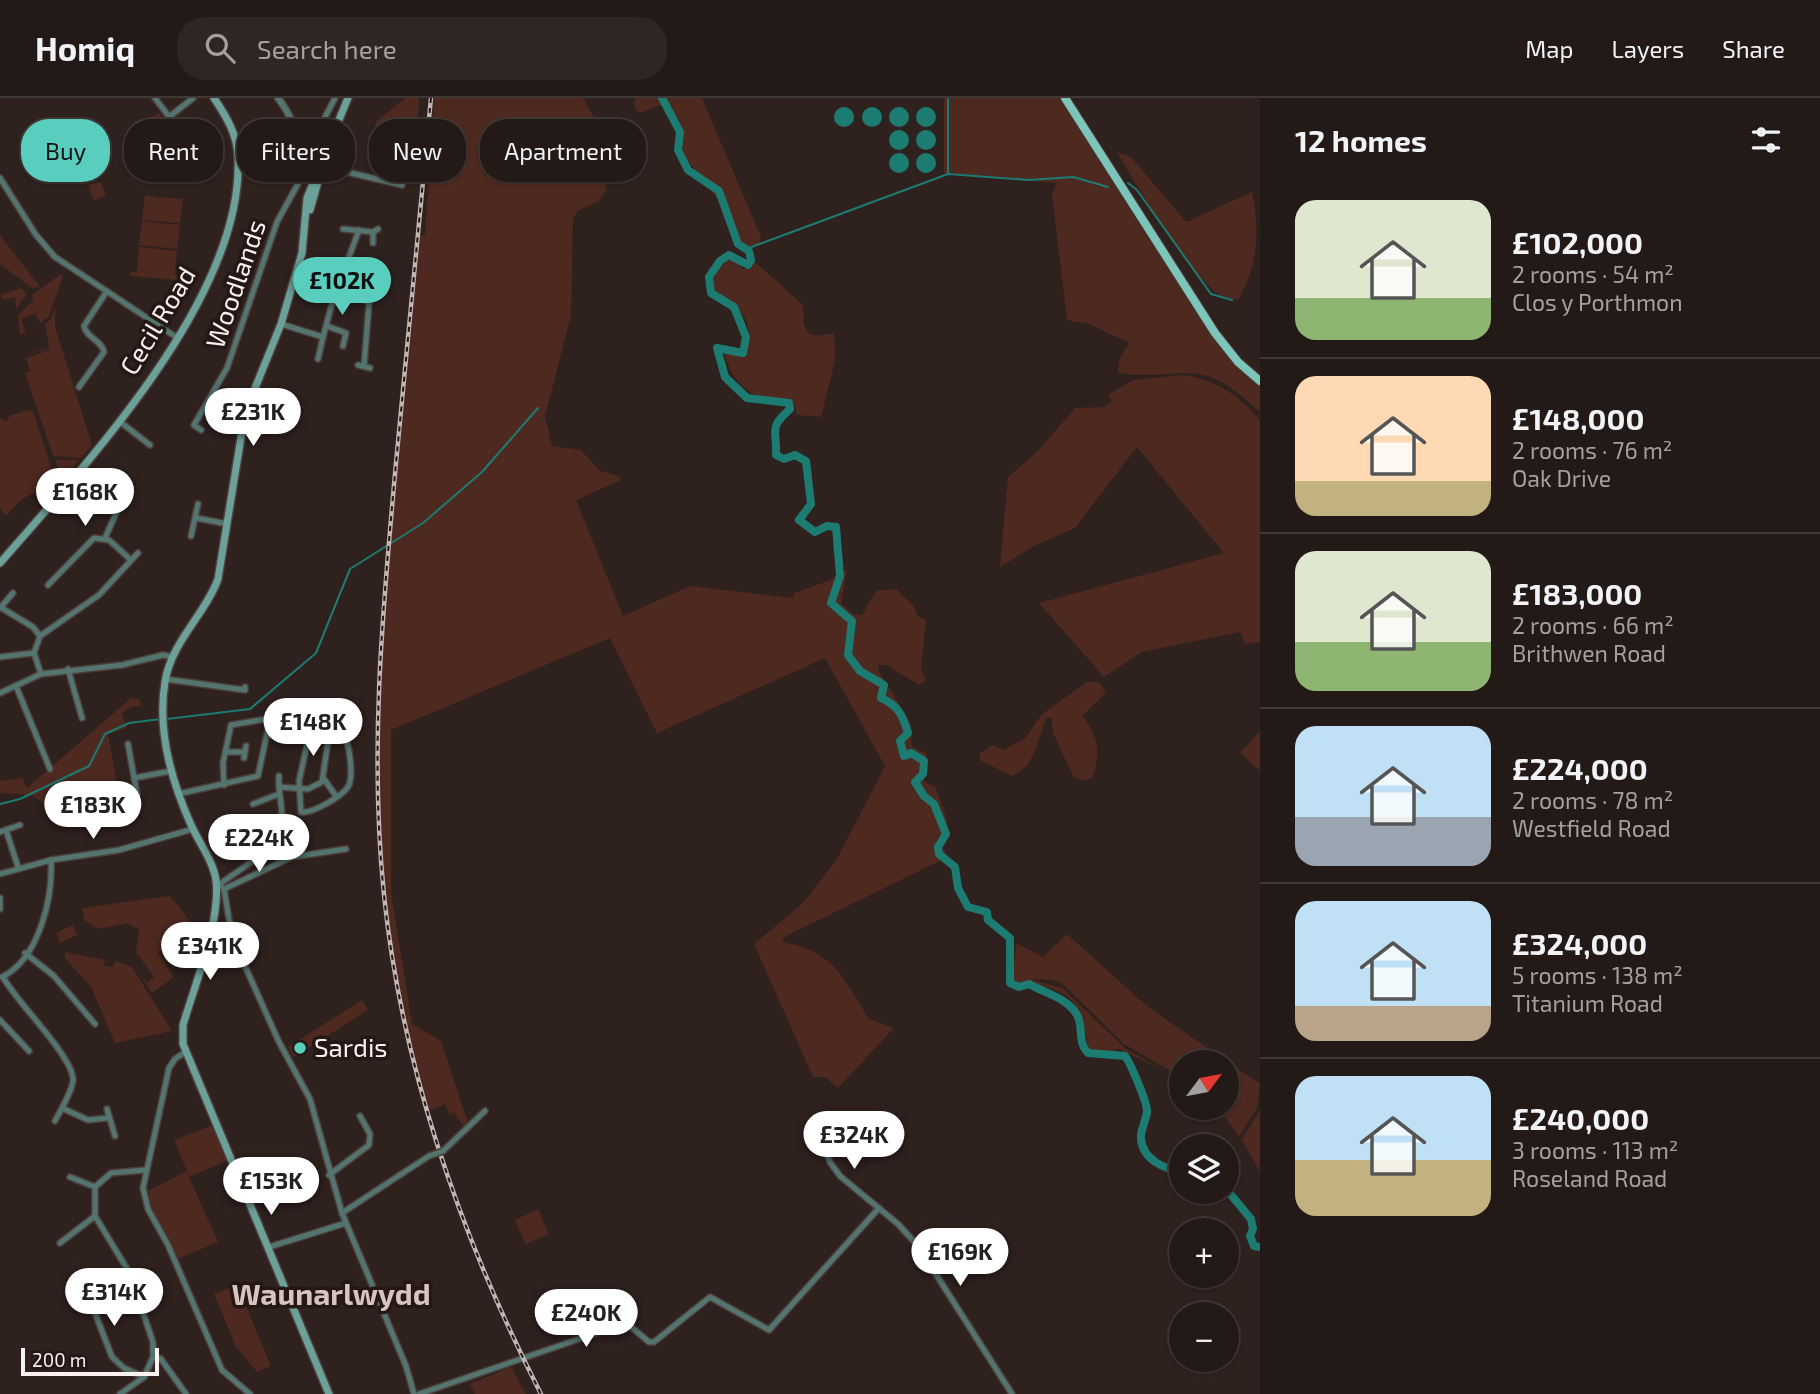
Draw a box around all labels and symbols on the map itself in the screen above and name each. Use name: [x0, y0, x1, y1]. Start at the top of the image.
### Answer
street label: Woodlands: [198, 215, 271, 352]
pin: £102K: [293, 258, 391, 317]
street label: Cecil Road: [112, 261, 201, 380]
pin: £231K: [204, 388, 302, 448]
pin: £168K: [36, 468, 134, 528]
pin: £148K: [264, 698, 362, 758]
pin: £183K: [44, 782, 142, 841]
pin: £224K: [210, 814, 308, 874]
pin: £341K: [161, 922, 259, 982]
place label: Sardis: [314, 1031, 388, 1062]
marker: Sardis: [292, 1040, 308, 1056]
north arrow: [1169, 1050, 1239, 1120]
pin: £324K: [805, 1112, 903, 1171]
pin: £153K: [222, 1158, 320, 1217]
pin: £169K: [911, 1228, 1009, 1288]
pin: £314K: [65, 1268, 163, 1328]
district label: Waunarlwydd: [231, 1275, 431, 1312]
pin: £240K: [537, 1290, 635, 1349]
scale bar: [21, 1345, 159, 1377]

